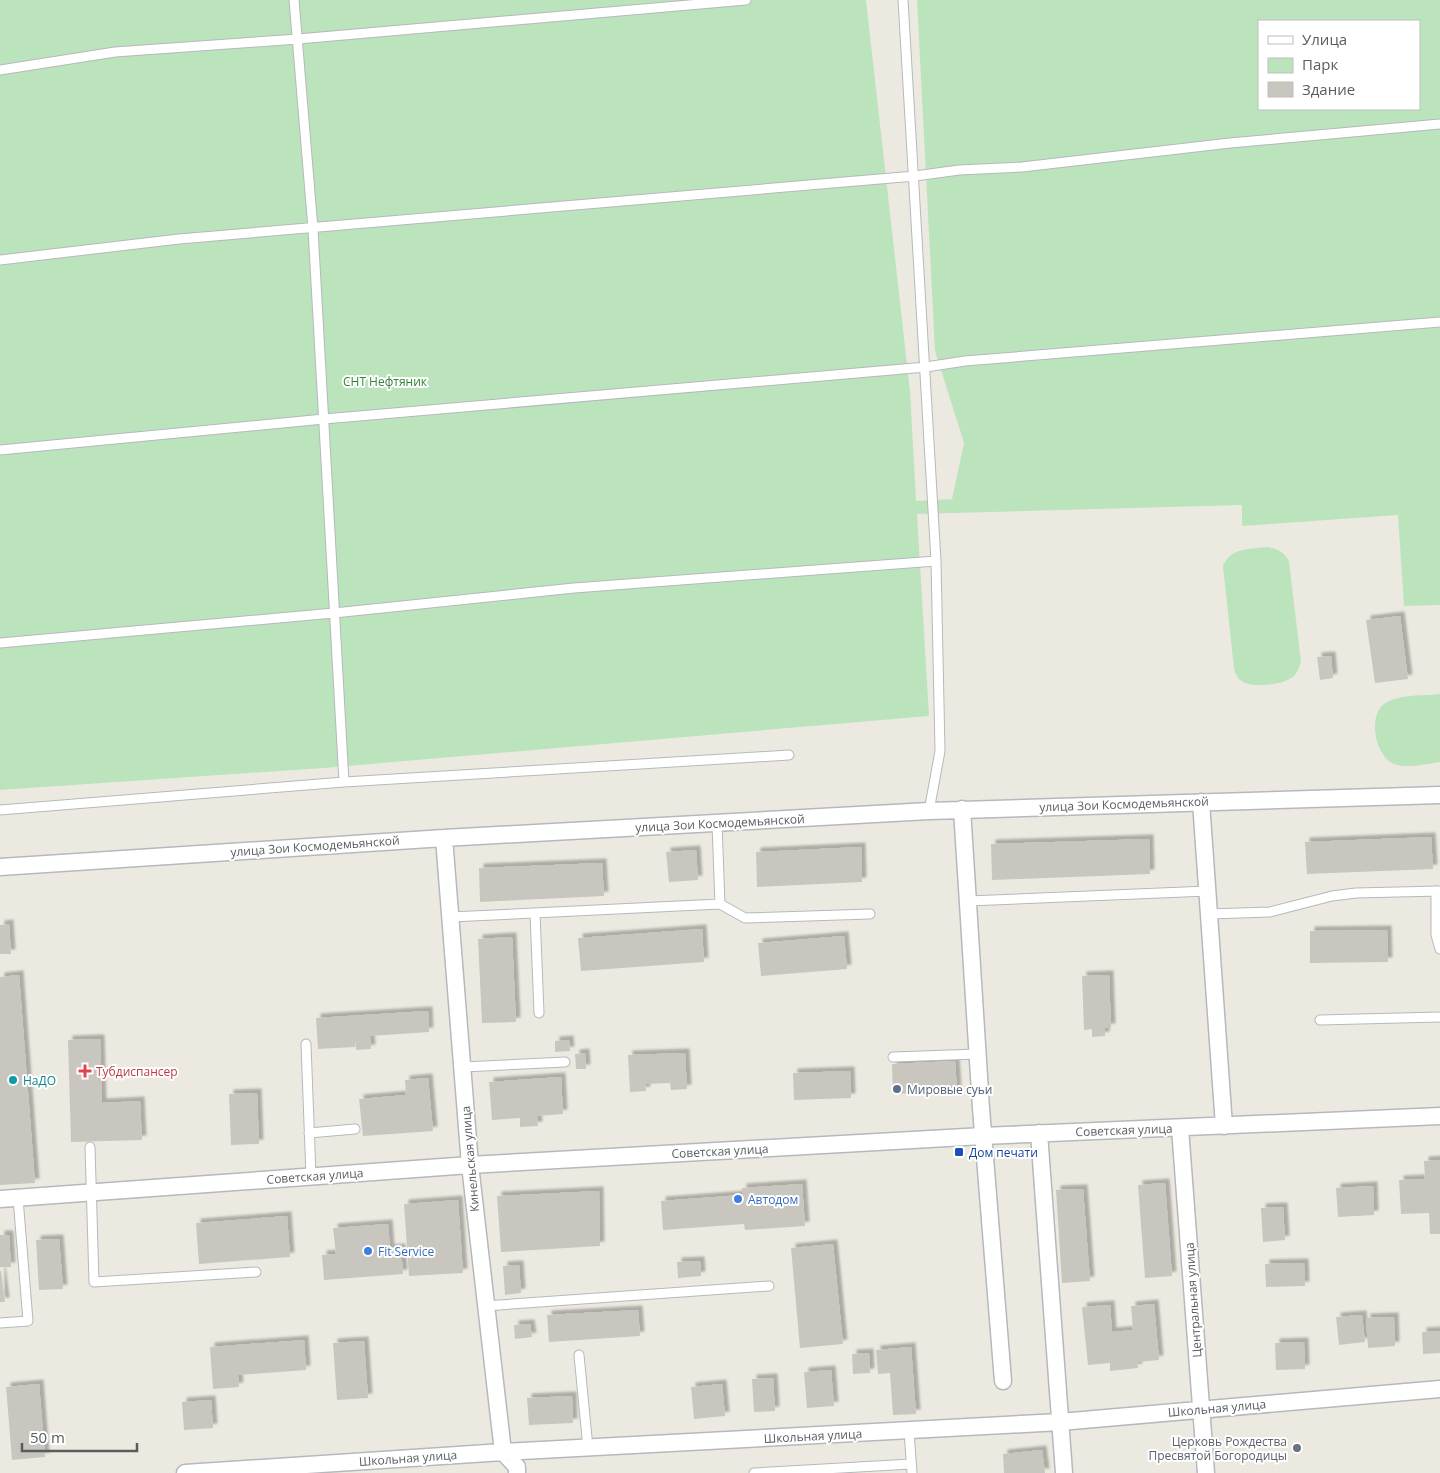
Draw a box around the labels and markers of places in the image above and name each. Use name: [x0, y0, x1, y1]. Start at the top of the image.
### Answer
place label: Тубдиспансер: [96, 1063, 178, 1080]
marker: Тубдиспансер: [78, 1064, 92, 1078]
place label: НаДО: [23, 1072, 56, 1089]
marker: НаДО: [7, 1074, 19, 1086]
place label: Мировые суьи: [907, 1081, 992, 1098]
marker: Мировые суьи: [891, 1083, 903, 1095]
place label: Дом печати: [969, 1144, 1038, 1161]
marker: Дом печати: [953, 1146, 965, 1158]
place label: Автодом: [748, 1191, 798, 1208]
marker: Автодом: [732, 1193, 744, 1205]
place label: Fit Service: [378, 1243, 435, 1260]
marker: Fit Service: [362, 1245, 374, 1257]
place label: Церковь Рождества Пресвятой Богородицы: [1149, 1433, 1287, 1464]
marker: Церковь Рождества Пресвятой Богородицы: [1291, 1442, 1303, 1454]

